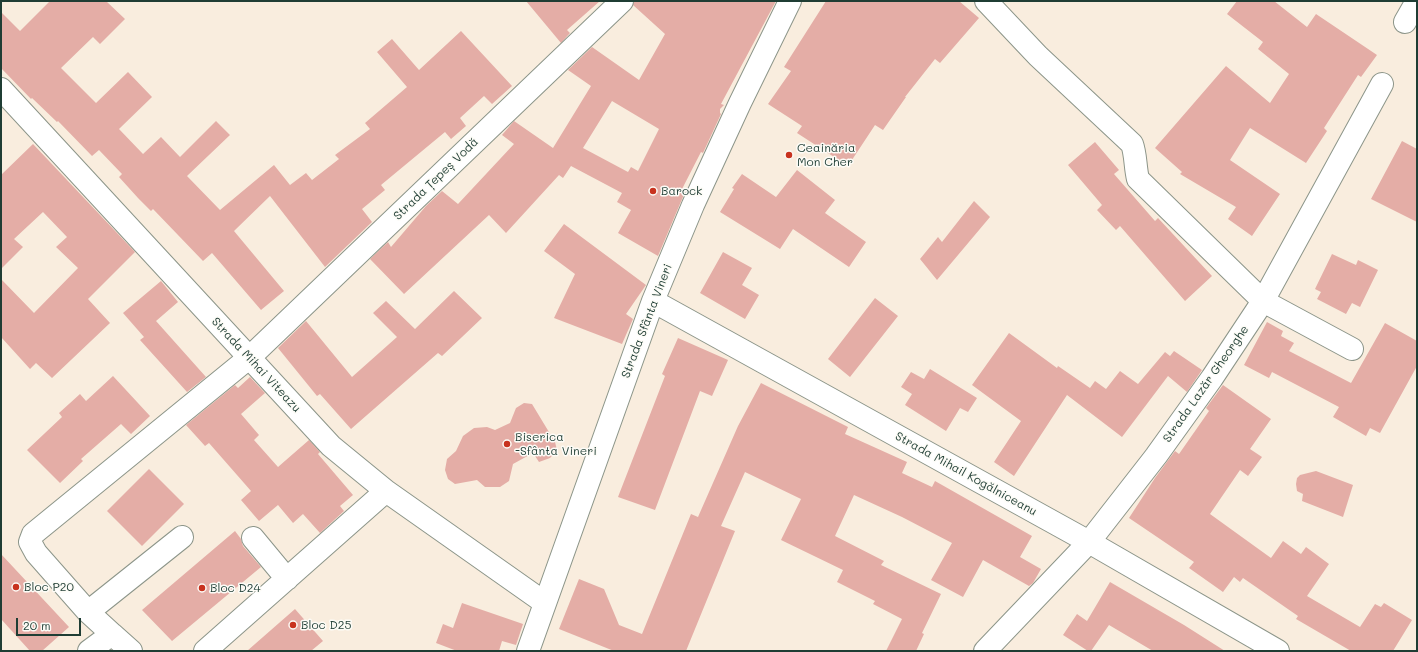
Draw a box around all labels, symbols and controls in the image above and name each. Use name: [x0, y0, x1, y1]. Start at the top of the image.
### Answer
street label: Strada Țepeș Vodă: [391, 135, 481, 223]
place label: Ceainăria Mon Cher: [797, 141, 855, 169]
marker: Ceainăria Mon Cher: [784, 150, 794, 160]
place label: Barock: [661, 184, 702, 198]
marker: Barock: [648, 186, 658, 196]
street label: Strada Sfânta Vineri: [619, 262, 675, 380]
street label: Strada Mihai Viteazu: [208, 315, 304, 415]
street label: Strada Lazăr Gheorghe: [1160, 323, 1252, 445]
street label: Strada Mihail Kogălniceanu: [893, 429, 1039, 519]
place label: Biserica -Sfânta Vineri: [515, 430, 597, 458]
marker: Biserica -Sfânta Vineri: [502, 439, 512, 449]
place label: Bloc P20: [24, 580, 74, 594]
place label: Bloc D24: [210, 581, 260, 595]
marker: Bloc P20: [11, 582, 21, 592]
marker: Bloc D24: [197, 583, 207, 593]
scale bar: [18, 610, 83, 636]
text: 20 m: [23, 617, 51, 633]
place label: Bloc D25: [301, 618, 351, 632]
marker: Bloc D25: [288, 620, 298, 630]

